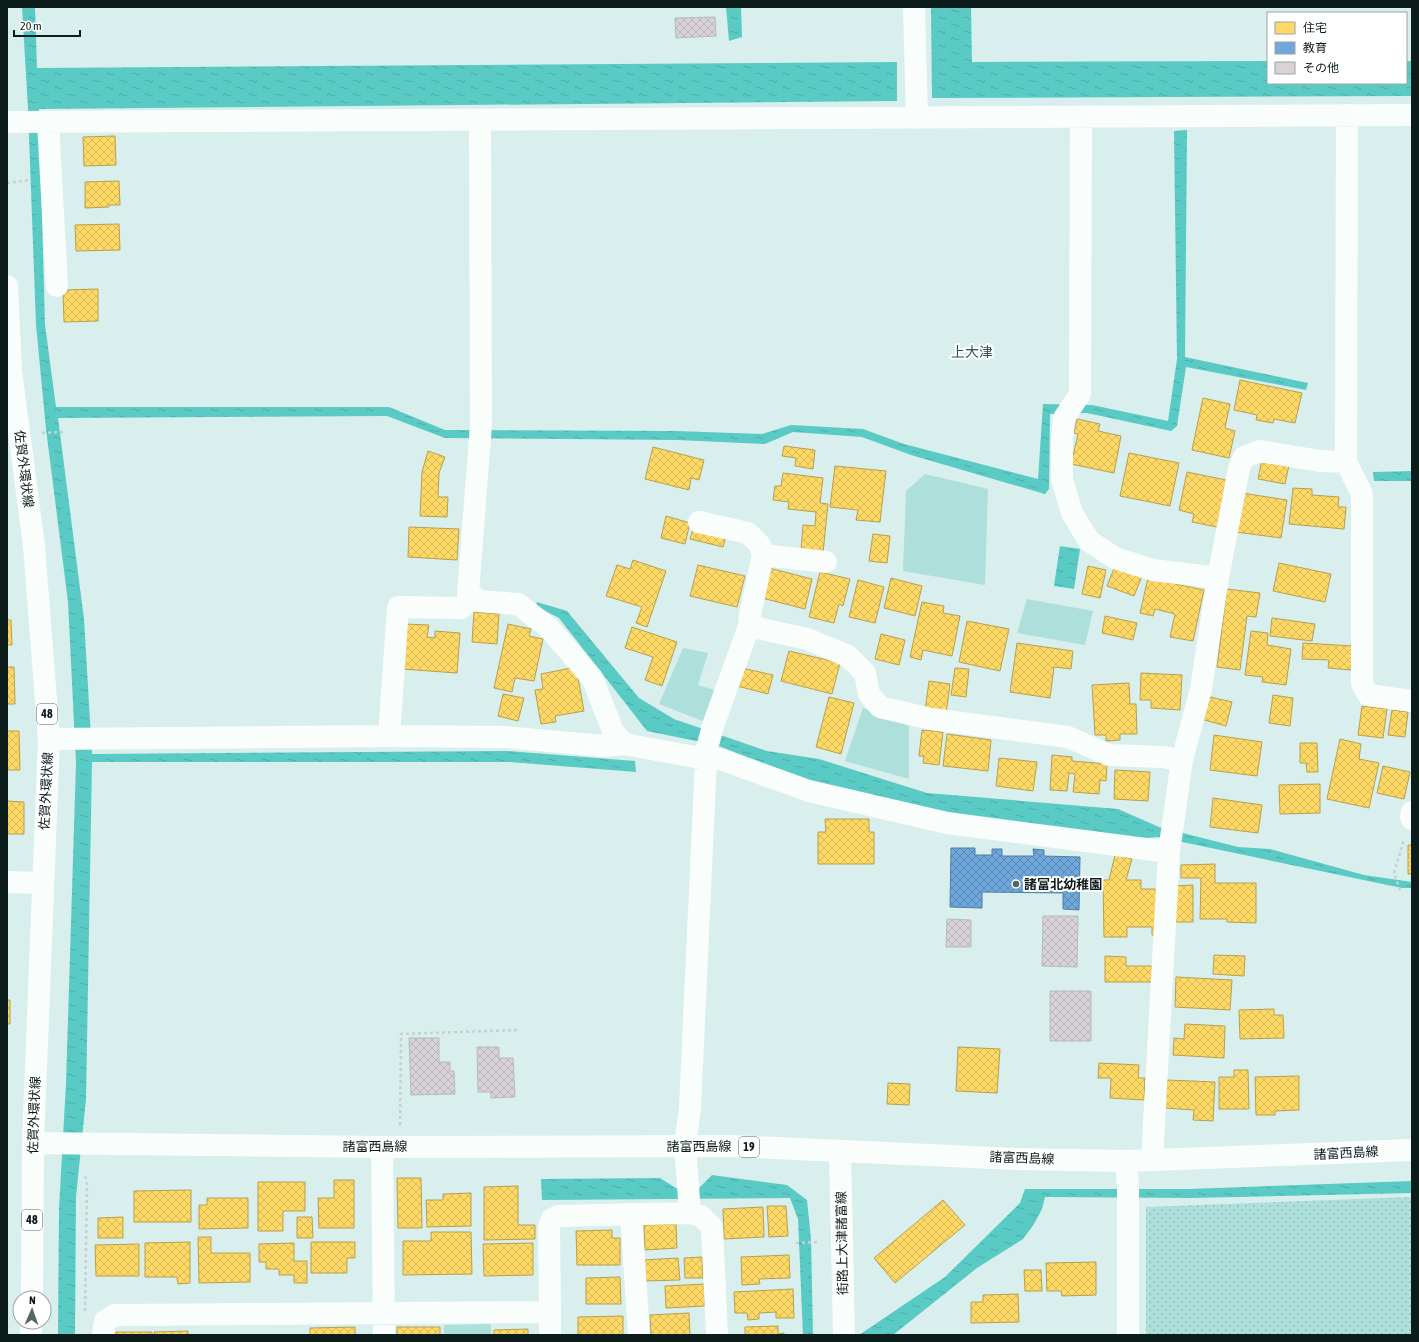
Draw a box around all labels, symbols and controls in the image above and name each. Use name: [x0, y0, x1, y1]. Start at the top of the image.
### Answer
scale bar: [14, 12, 80, 38]
legend: [1267, 12, 1407, 84]
text: 20 m: [20, 19, 42, 33]
text: 住宅: [1303, 21, 1327, 35]
text: 教育: [1303, 41, 1327, 55]
text: その他: [1303, 61, 1339, 75]
district label: 上大津: [951, 344, 993, 360]
street label: 佐賀外環状線: [12, 429, 36, 509]
road number: 48: [37, 704, 57, 724]
street label: 佐賀外環状線: [36, 752, 56, 830]
place label: 諸富北幼稚園: [1024, 877, 1102, 892]
marker: 諸富北幼稚園: [1011, 879, 1021, 889]
street label: 佐賀外環状線: [25, 1076, 43, 1154]
road number: 19: [739, 1137, 759, 1157]
street label: 諸富西島線: [342, 1139, 408, 1154]
street label: 諸富西島線: [666, 1139, 732, 1154]
street label: 諸富西島線: [1313, 1144, 1379, 1162]
street label: 諸富西島線: [989, 1149, 1055, 1167]
street label: 街路上大津諸富線: [834, 1191, 850, 1295]
road number: 48: [22, 1210, 42, 1230]
north arrow: [12, 1290, 52, 1330]
text: N: [29, 1294, 36, 1306]

